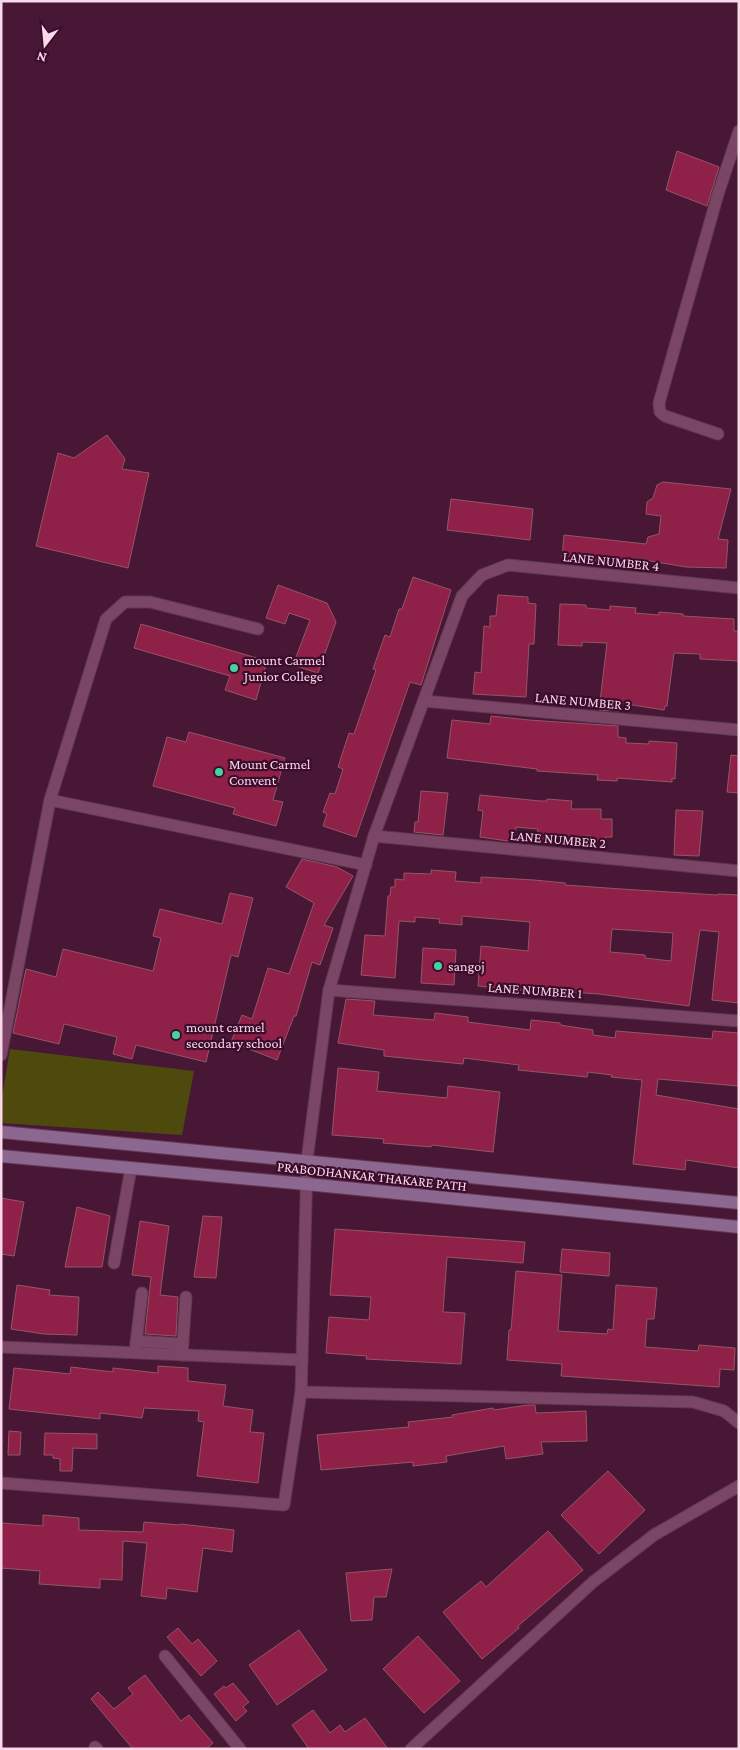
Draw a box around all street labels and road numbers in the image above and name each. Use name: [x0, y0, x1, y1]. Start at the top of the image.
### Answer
street label: LANE NUMBER 4: [562, 548, 660, 574]
street label: LANE NUMBER 3: [534, 689, 632, 713]
street label: LANE NUMBER 2: [509, 827, 607, 851]
street label: LANE NUMBER 1: [487, 979, 583, 1001]
street label: PRABODHANKAR THAKARE PATH: [276, 1158, 468, 1194]

